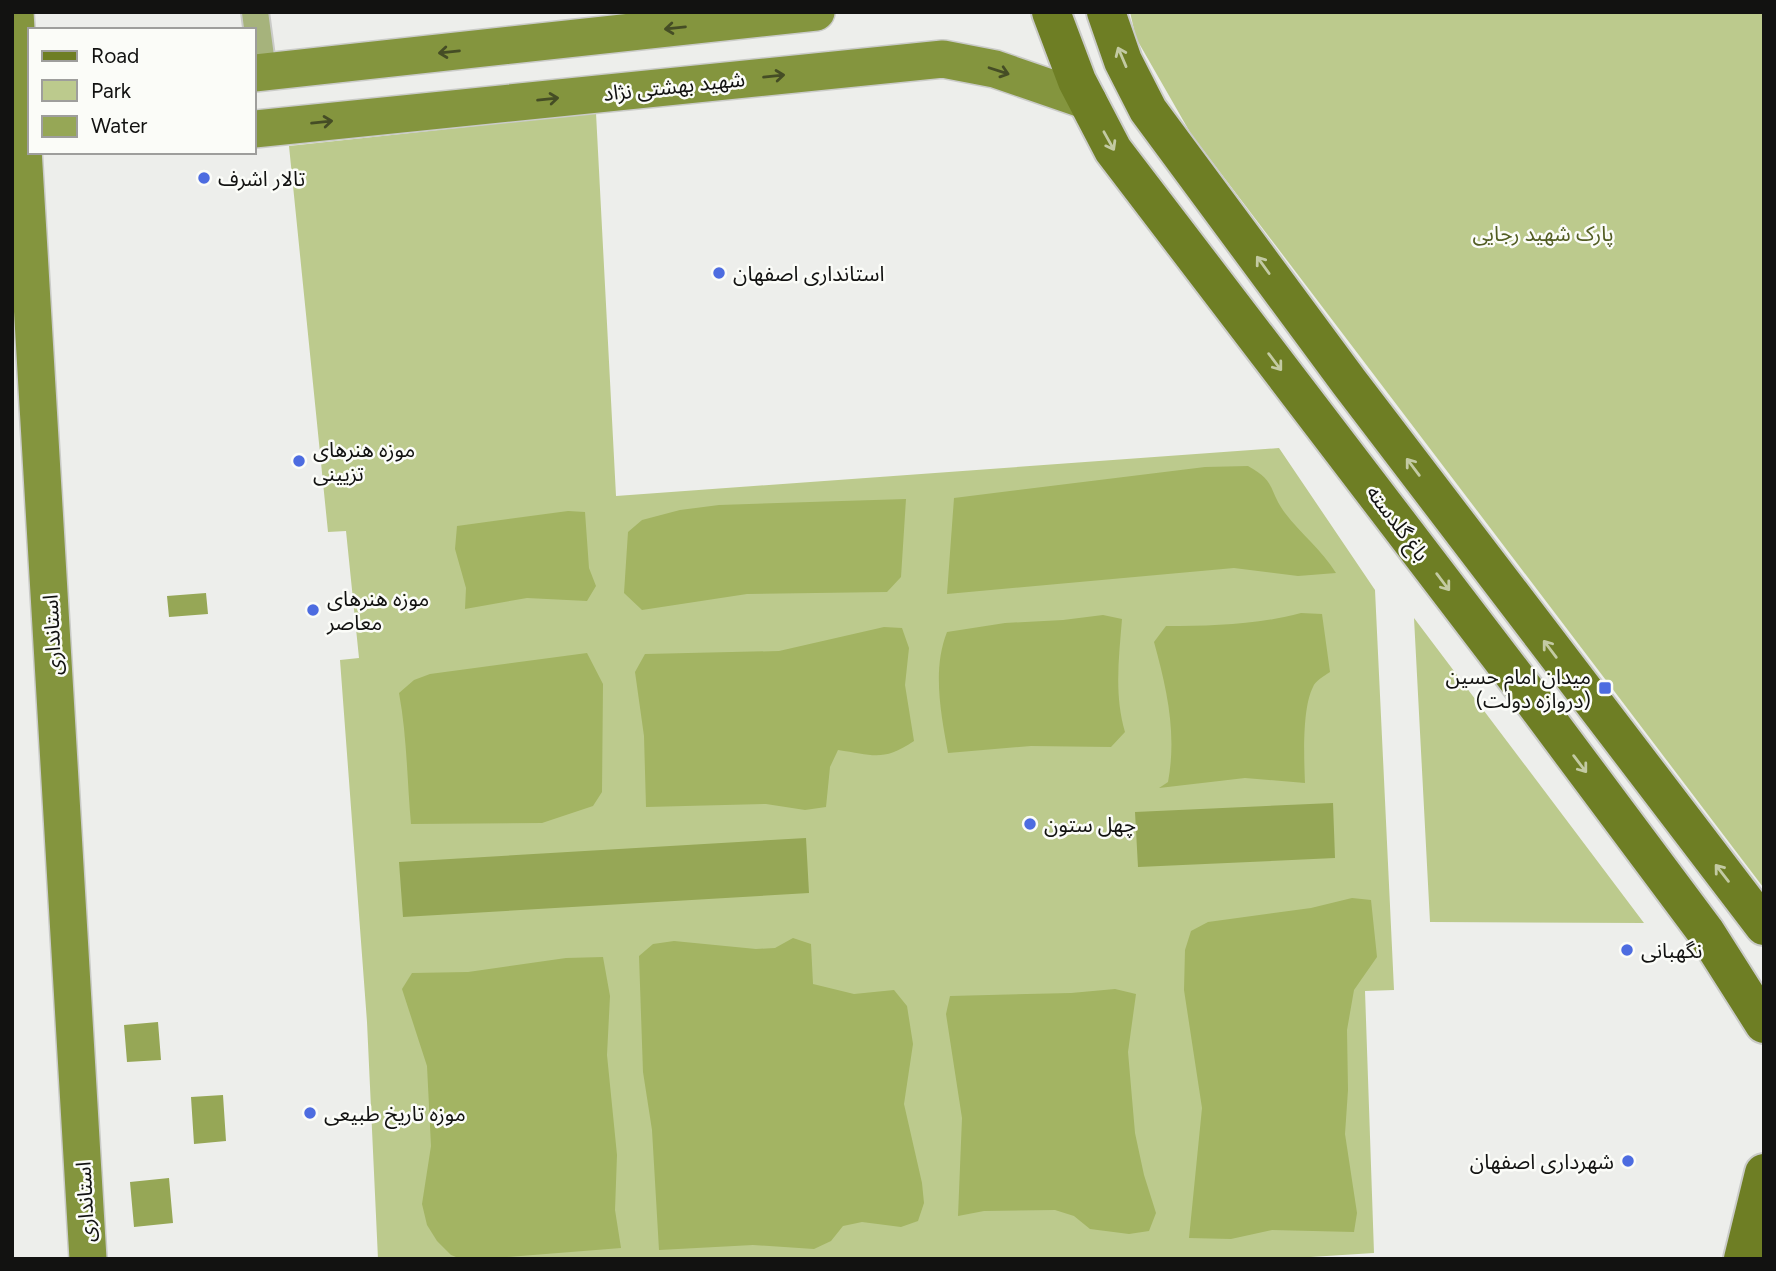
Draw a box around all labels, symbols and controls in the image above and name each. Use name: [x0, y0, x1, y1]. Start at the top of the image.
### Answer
one-way arrow: [664, 21, 687, 34]
legend: [28, 28, 256, 154]
text: Road: [91, 43, 139, 68]
one-way arrow: [438, 46, 461, 59]
one-way arrow: [1115, 47, 1128, 68]
street label: شهید بهشتی نژاد: [602, 66, 746, 106]
one-way arrow: [988, 66, 1010, 78]
one-way arrow: [762, 69, 785, 82]
text: Park: [91, 78, 132, 103]
one-way arrow: [536, 92, 559, 105]
text: Water: [91, 113, 147, 138]
one-way arrow: [310, 116, 332, 129]
one-way arrow: [1102, 131, 1116, 151]
place label: تالار اشرف: [218, 166, 305, 191]
marker: تالار اشرف: [196, 170, 212, 186]
park label: پارک شهید رجایی: [1472, 221, 1614, 247]
one-way arrow: [1255, 256, 1270, 275]
place label: استانداری اصفهان: [733, 261, 885, 286]
marker: استانداری اصفهان: [711, 265, 727, 281]
one-way arrow: [1268, 352, 1283, 371]
place label: موزه هنرهای تزیینی: [313, 437, 415, 486]
marker: موزه هنرهای تزیینی: [291, 453, 307, 469]
one-way arrow: [1406, 458, 1421, 477]
street label: باغ گلدسته: [1359, 480, 1435, 568]
one-way arrow: [1435, 572, 1450, 591]
place label: موزه هنرهای معاصر: [326, 586, 429, 635]
street label: استانداری: [37, 594, 67, 676]
marker: موزه هنرهای معاصر: [305, 602, 321, 618]
one-way arrow: [1543, 640, 1558, 659]
place label: میدان امام حسین (دروازه دولت): [1446, 664, 1591, 713]
marker: میدان امام حسین (دروازه دولت): [1597, 680, 1613, 696]
one-way arrow: [1572, 754, 1587, 773]
place label: چهل ستون: [1044, 812, 1136, 838]
marker: چهل ستون: [1022, 816, 1038, 832]
one-way arrow: [1714, 864, 1729, 882]
place label: نگهبانی: [1641, 938, 1702, 963]
marker: نگهبانی: [1619, 942, 1635, 958]
place label: موزه تاریخ طبیعی: [324, 1101, 466, 1129]
marker: موزه تاریخ طبیعی: [302, 1105, 318, 1121]
place label: شهرداری اصفهان: [1470, 1149, 1614, 1174]
marker: شهرداری اصفهان: [1620, 1153, 1636, 1169]
street label: استانداری: [70, 1161, 100, 1243]

